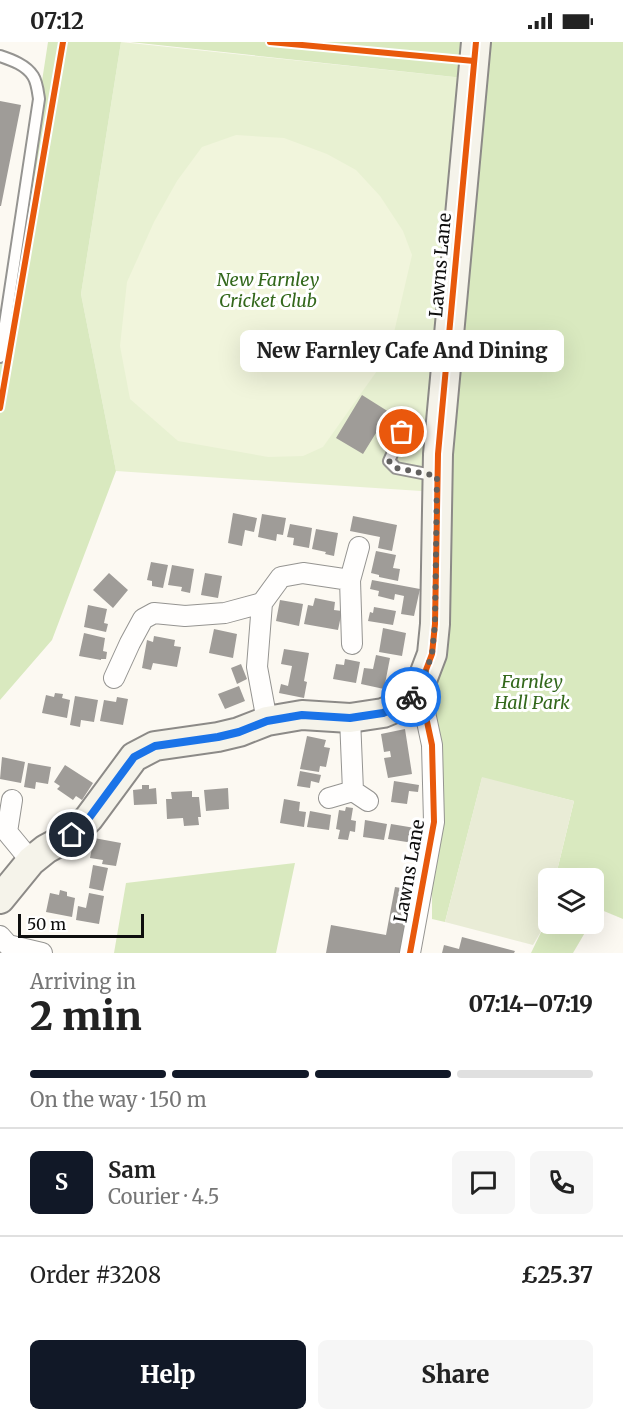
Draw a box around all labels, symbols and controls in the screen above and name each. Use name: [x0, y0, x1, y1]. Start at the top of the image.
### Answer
text: 07:12: [30, 7, 84, 35]
street label: Lawns Lane: [424, 212, 456, 318]
park label: New Farnley Cricket Club: [217, 268, 319, 312]
callout: New Farnley Cafe And Dining: [240, 330, 564, 372]
text: New Farnley Cafe And Dining: [256, 338, 548, 363]
pin: [376, 406, 427, 457]
icon: bag: [385, 415, 418, 448]
courier: [381, 667, 441, 727]
park label: Farnley Hall Park: [493, 670, 570, 714]
icon: bike: [395, 681, 428, 714]
pin: [46, 809, 97, 860]
icon: home: [55, 818, 88, 851]
street label: Lawns Lane: [389, 818, 429, 924]
map controls: [538, 868, 604, 934]
button: layers: [538, 868, 604, 934]
scale bar: [18, 911, 144, 938]
text: 50 m: [27, 914, 66, 934]
text: Arriving in: [30, 969, 136, 994]
text: 07:14–07:19: [468, 990, 593, 1018]
text: 2 min: [30, 992, 142, 1041]
text: On the way · 150 m: [30, 1087, 207, 1112]
button: chat: [452, 1151, 515, 1214]
button: phone: [530, 1151, 593, 1214]
text: Sam: [108, 1156, 156, 1184]
text: S: [55, 1168, 68, 1196]
text: Courier · 4.5: [108, 1184, 220, 1209]
text: Order #3208: [30, 1261, 161, 1289]
text: £25.37: [521, 1261, 593, 1289]
button: Help: [30, 1340, 306, 1409]
button: Share: [318, 1340, 593, 1409]

